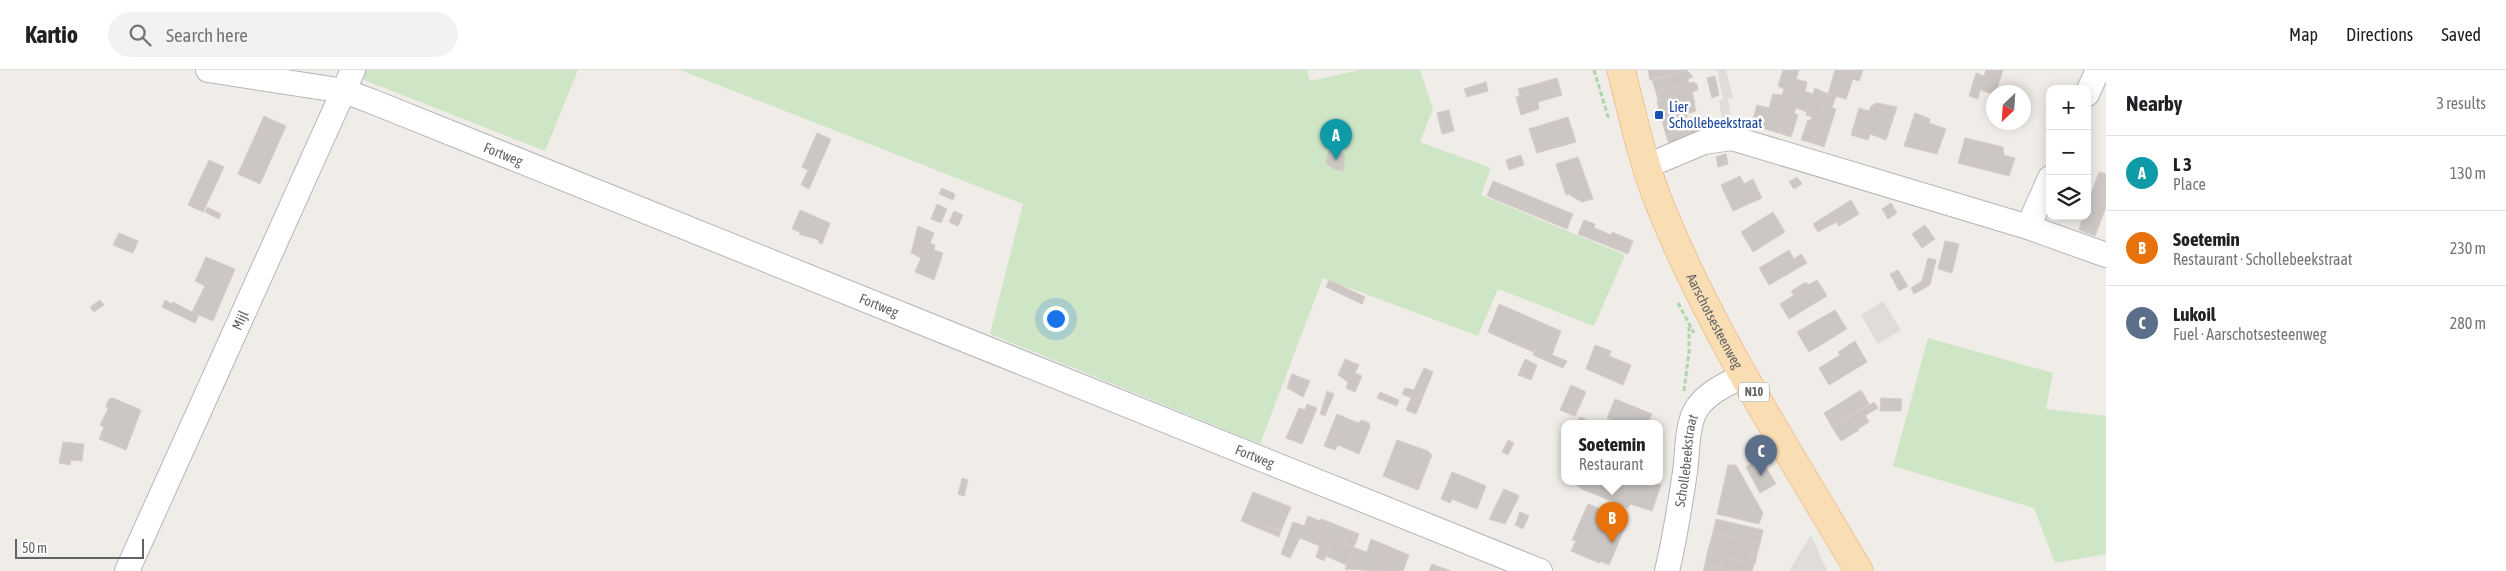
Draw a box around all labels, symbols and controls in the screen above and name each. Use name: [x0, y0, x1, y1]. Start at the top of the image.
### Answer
search box: [108, 12, 458, 57]
text: Kartio: [25, 21, 78, 48]
icon: search: [126, 21, 154, 49]
text: Search here: [166, 24, 248, 46]
text: Map: [2289, 24, 2318, 45]
text: Directions: [2346, 24, 2413, 45]
text: Saved: [2441, 24, 2481, 45]
north arrow: [1986, 85, 2031, 130]
map controls: [2046, 85, 2091, 220]
button: +: [2046, 85, 2091, 130]
text: Nearby: [2126, 91, 2182, 115]
text: 3 results: [2436, 94, 2486, 112]
place label: Lier Schollebeekstraat: [1669, 99, 1762, 131]
marker: Lier Schollebeekstraat: [1653, 109, 1665, 121]
pin: A: [1320, 119, 1352, 160]
button: −: [2046, 130, 2091, 175]
street label: Fortweg: [481, 139, 525, 169]
text: L 3: [2173, 153, 2192, 175]
text: A: [2138, 164, 2146, 182]
text: 130 m: [2450, 164, 2486, 182]
button: layers: [2046, 175, 2091, 220]
text: Place: [2173, 175, 2206, 193]
text: Soetemin: [2173, 228, 2240, 250]
text: B: [2138, 239, 2146, 257]
text: 230 m: [2450, 239, 2486, 257]
text: Restaurant · Schollebeekstraat: [2173, 250, 2352, 268]
street label: Aarschotsesteenweg: [1683, 271, 1746, 372]
street label: Fortweg: [857, 290, 901, 320]
text: Lukoil: [2173, 303, 2216, 325]
your location: [1043, 306, 1069, 332]
street label: Mijl: [229, 308, 252, 333]
text: C: [2138, 314, 2146, 332]
text: 280 m: [2450, 314, 2486, 332]
text: Fuel · Aarschotsesteenweg: [2173, 325, 2327, 343]
road number: N10: [1739, 383, 1769, 402]
street label: Schollebeekstraat: [1672, 412, 1701, 508]
popup: [1561, 420, 1663, 485]
text: Soetemin: [1579, 433, 1645, 455]
pin: C: [1745, 435, 1777, 476]
street label: Fortweg: [1233, 441, 1277, 471]
text: Restaurant: [1579, 455, 1644, 473]
pin: B: [1596, 502, 1628, 543]
scale bar: [15, 536, 144, 559]
text: 50 m: [22, 540, 47, 556]

